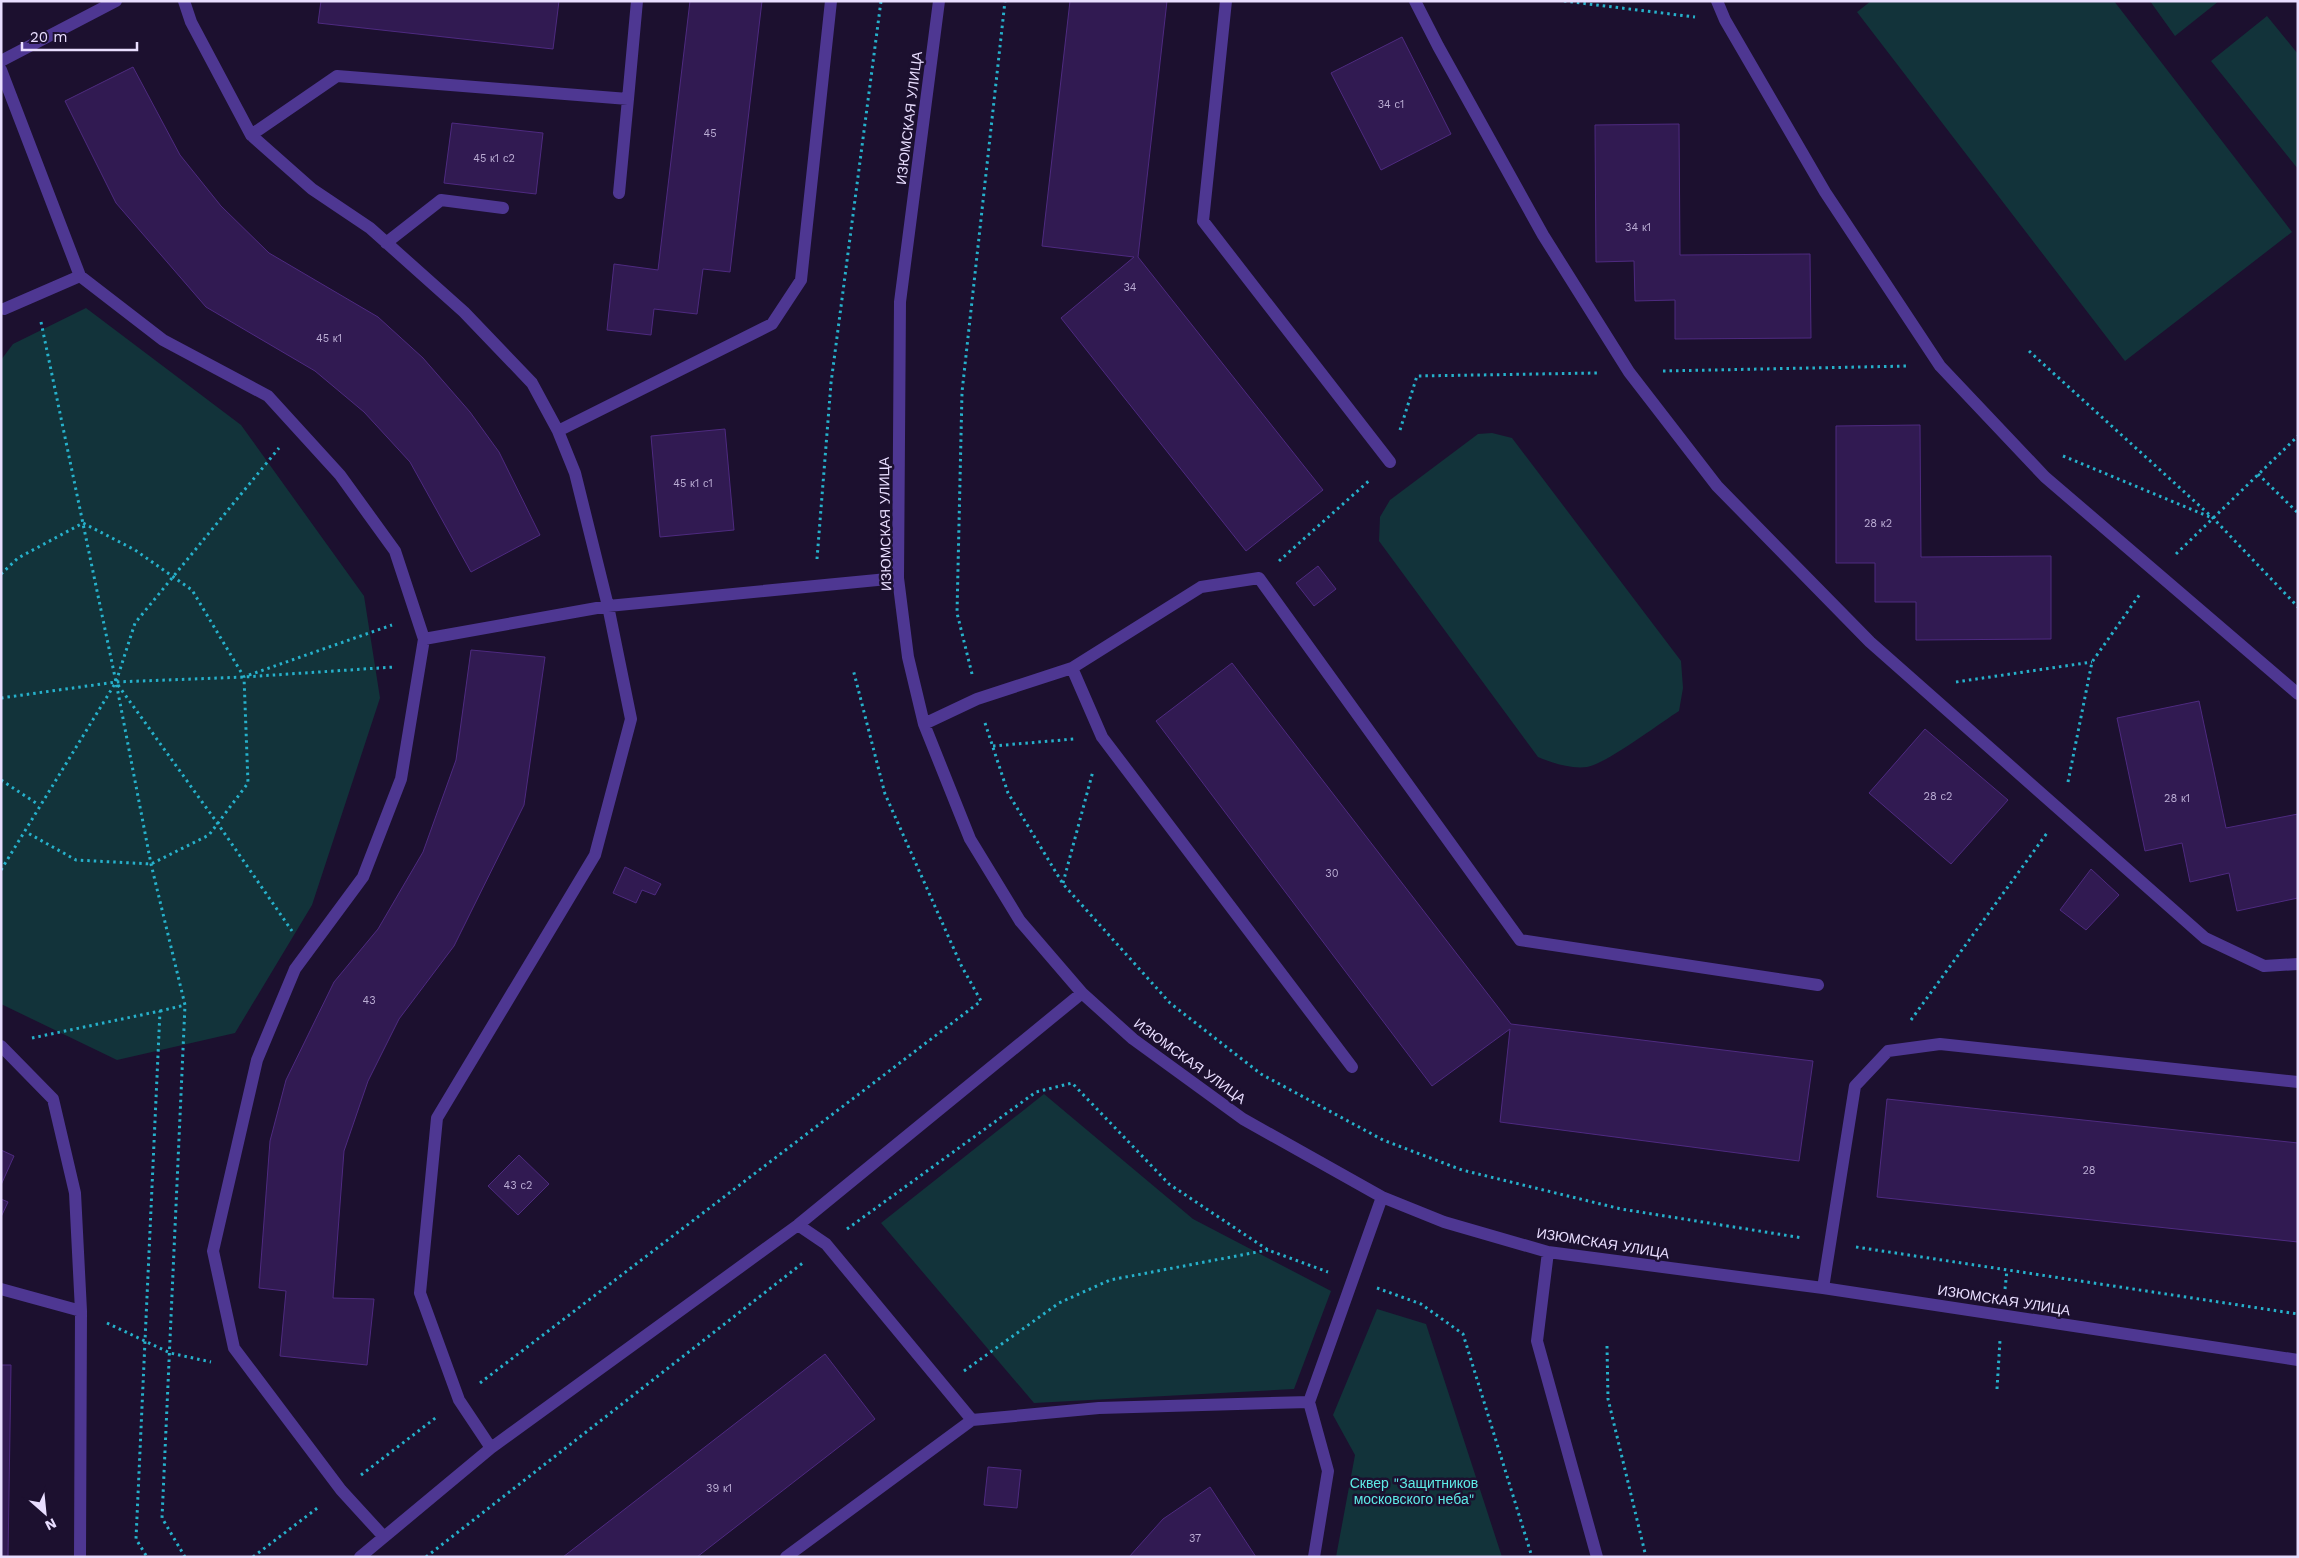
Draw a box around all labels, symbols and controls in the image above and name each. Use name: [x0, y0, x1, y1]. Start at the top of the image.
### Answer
scale bar: [22, 20, 138, 52]
text: 20 m: [30, 28, 68, 46]
street label: ИЗЮМСКАЯ УЛИЦА: [893, 50, 925, 186]
house number: 34 с1: [1378, 98, 1404, 111]
house number: 45: [703, 127, 717, 140]
house number: 45 к1 с2: [473, 152, 515, 165]
house number: 34 к1: [1625, 221, 1651, 234]
house number: 34: [1123, 281, 1137, 294]
house number: 45 к1: [316, 332, 342, 345]
street label: ИЗЮМСКАЯ УЛИЦА: [876, 456, 894, 591]
house number: 45 к1 с1: [673, 477, 713, 490]
house number: 28 к2: [1864, 517, 1892, 530]
house number: 28 с2: [1924, 790, 1952, 803]
house number: 28 к1: [2164, 792, 2190, 805]
house number: 30: [1325, 867, 1339, 880]
house number: 43: [362, 994, 376, 1007]
street label: ИЗЮМСКАЯ УЛИЦА: [1131, 1015, 1250, 1107]
house number: 28: [2082, 1164, 2096, 1177]
house number: 43 с2: [504, 1179, 532, 1192]
street label: ИЗЮМСКАЯ УЛИЦА: [1535, 1225, 1671, 1262]
street label: ИЗЮМСКАЯ УЛИЦА: [1936, 1282, 2072, 1319]
park label: Сквер "Защитников московского неба": [1350, 1475, 1478, 1507]
house number: 39 к1: [706, 1482, 732, 1495]
north arrow: [20, 1488, 70, 1538]
text: N: [43, 1515, 59, 1534]
house number: 37: [1189, 1532, 1201, 1545]

